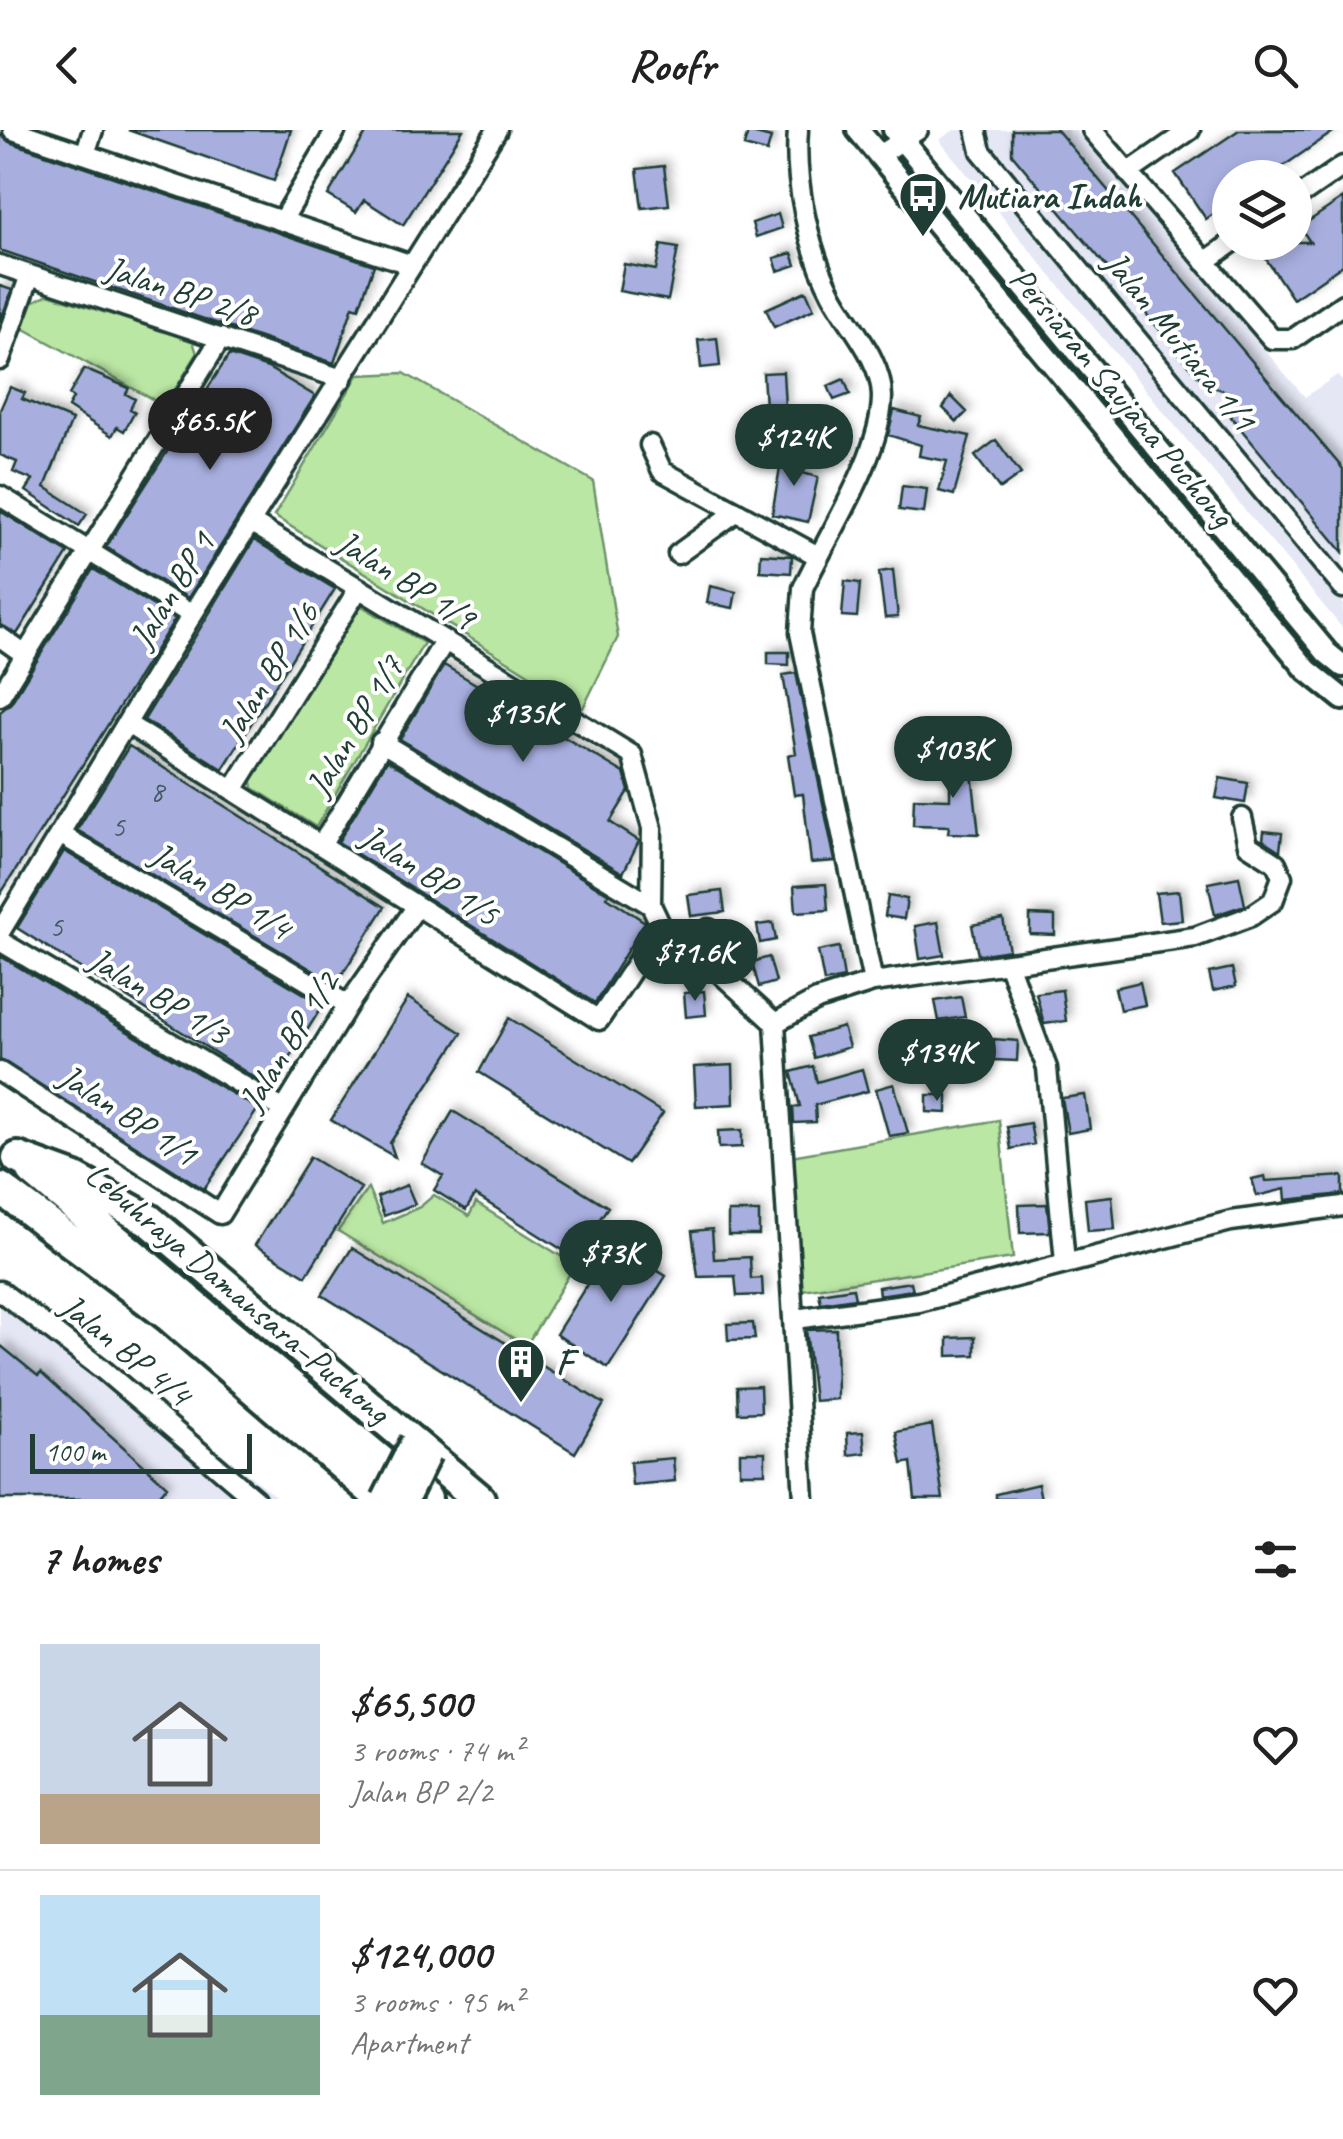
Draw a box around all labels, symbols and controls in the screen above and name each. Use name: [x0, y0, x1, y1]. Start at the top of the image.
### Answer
text: Roofr: [628, 37, 715, 94]
icon: back: [40, 38, 95, 93]
icon: search: [1248, 38, 1303, 93]
map controls: [1212, 160, 1312, 260]
button: layers: [1212, 160, 1312, 260]
bus stop icon: Mutiara Indah: [897, 170, 949, 238]
place label: Mutiara Indah: [958, 174, 1143, 219]
street label: Jalan Mutiara 1/1: [1092, 240, 1268, 442]
street label: Jalan BP 2/8: [98, 245, 265, 337]
street label: Persiaran Saujana Puchong: [1000, 257, 1245, 538]
pin: $65.5K: [129, 388, 291, 473]
text: $65.5K: [170, 400, 250, 441]
pin: $124K: [724, 404, 864, 489]
text: $124K: [757, 416, 831, 457]
street label: Jalan BP 1/9: [326, 519, 487, 642]
street label: Jalan BP 1: [118, 522, 226, 658]
street label: Jalan BP 1/6: [208, 593, 330, 752]
street label: Jalan BP 1/7: [295, 646, 416, 806]
pin: $135K: [453, 680, 593, 765]
text: $135K: [486, 692, 560, 733]
pin: $103K: [883, 716, 1023, 801]
text: $103K: [916, 728, 990, 769]
house number: 8: [150, 772, 166, 810]
house number: 5: [111, 807, 126, 845]
street label: Jalan BP 1/5: [351, 813, 509, 938]
street label: Jalan BP 1/4: [141, 831, 302, 952]
house number: 5: [49, 907, 64, 945]
pin: $71.6K: [614, 919, 776, 1004]
text: $71.6K: [655, 931, 735, 972]
street label: Jalan BP 1/3: [79, 936, 239, 1057]
street label: Jalan BP 1/2: [228, 960, 351, 1121]
pin: $134K: [867, 1019, 1007, 1104]
text: $134K: [900, 1031, 974, 1072]
street label: Jalan BP 1/1: [49, 1053, 207, 1178]
street label: Lebuhraya Damansara–Puchong: [76, 1152, 401, 1435]
pin: $73K: [552, 1220, 670, 1305]
text: $73K: [581, 1232, 641, 1273]
street label: Jalan BP 4/4: [50, 1282, 203, 1419]
building icon: F: [495, 1336, 547, 1404]
place label: F: [556, 1340, 580, 1385]
scale bar: [30, 1429, 252, 1474]
text: 100 m: [45, 1434, 105, 1469]
icon: filters: [1248, 1532, 1303, 1587]
text: 7 homes: [40, 1533, 158, 1586]
text: $65,500: [350, 1677, 471, 1730]
icon: home: [120, 1684, 240, 1804]
icon: heart: [1248, 1717, 1303, 1772]
text: 3 rooms · 74 m²: [350, 1730, 523, 1771]
text: Jalan BP 2/2: [350, 1771, 492, 1812]
text: $124,000: [350, 1928, 491, 1981]
icon: home: [120, 1935, 240, 2055]
icon: heart: [1248, 1968, 1303, 2023]
text: 3 rooms · 95 m²: [350, 1981, 523, 2022]
text: Apartment: [350, 2022, 468, 2063]

